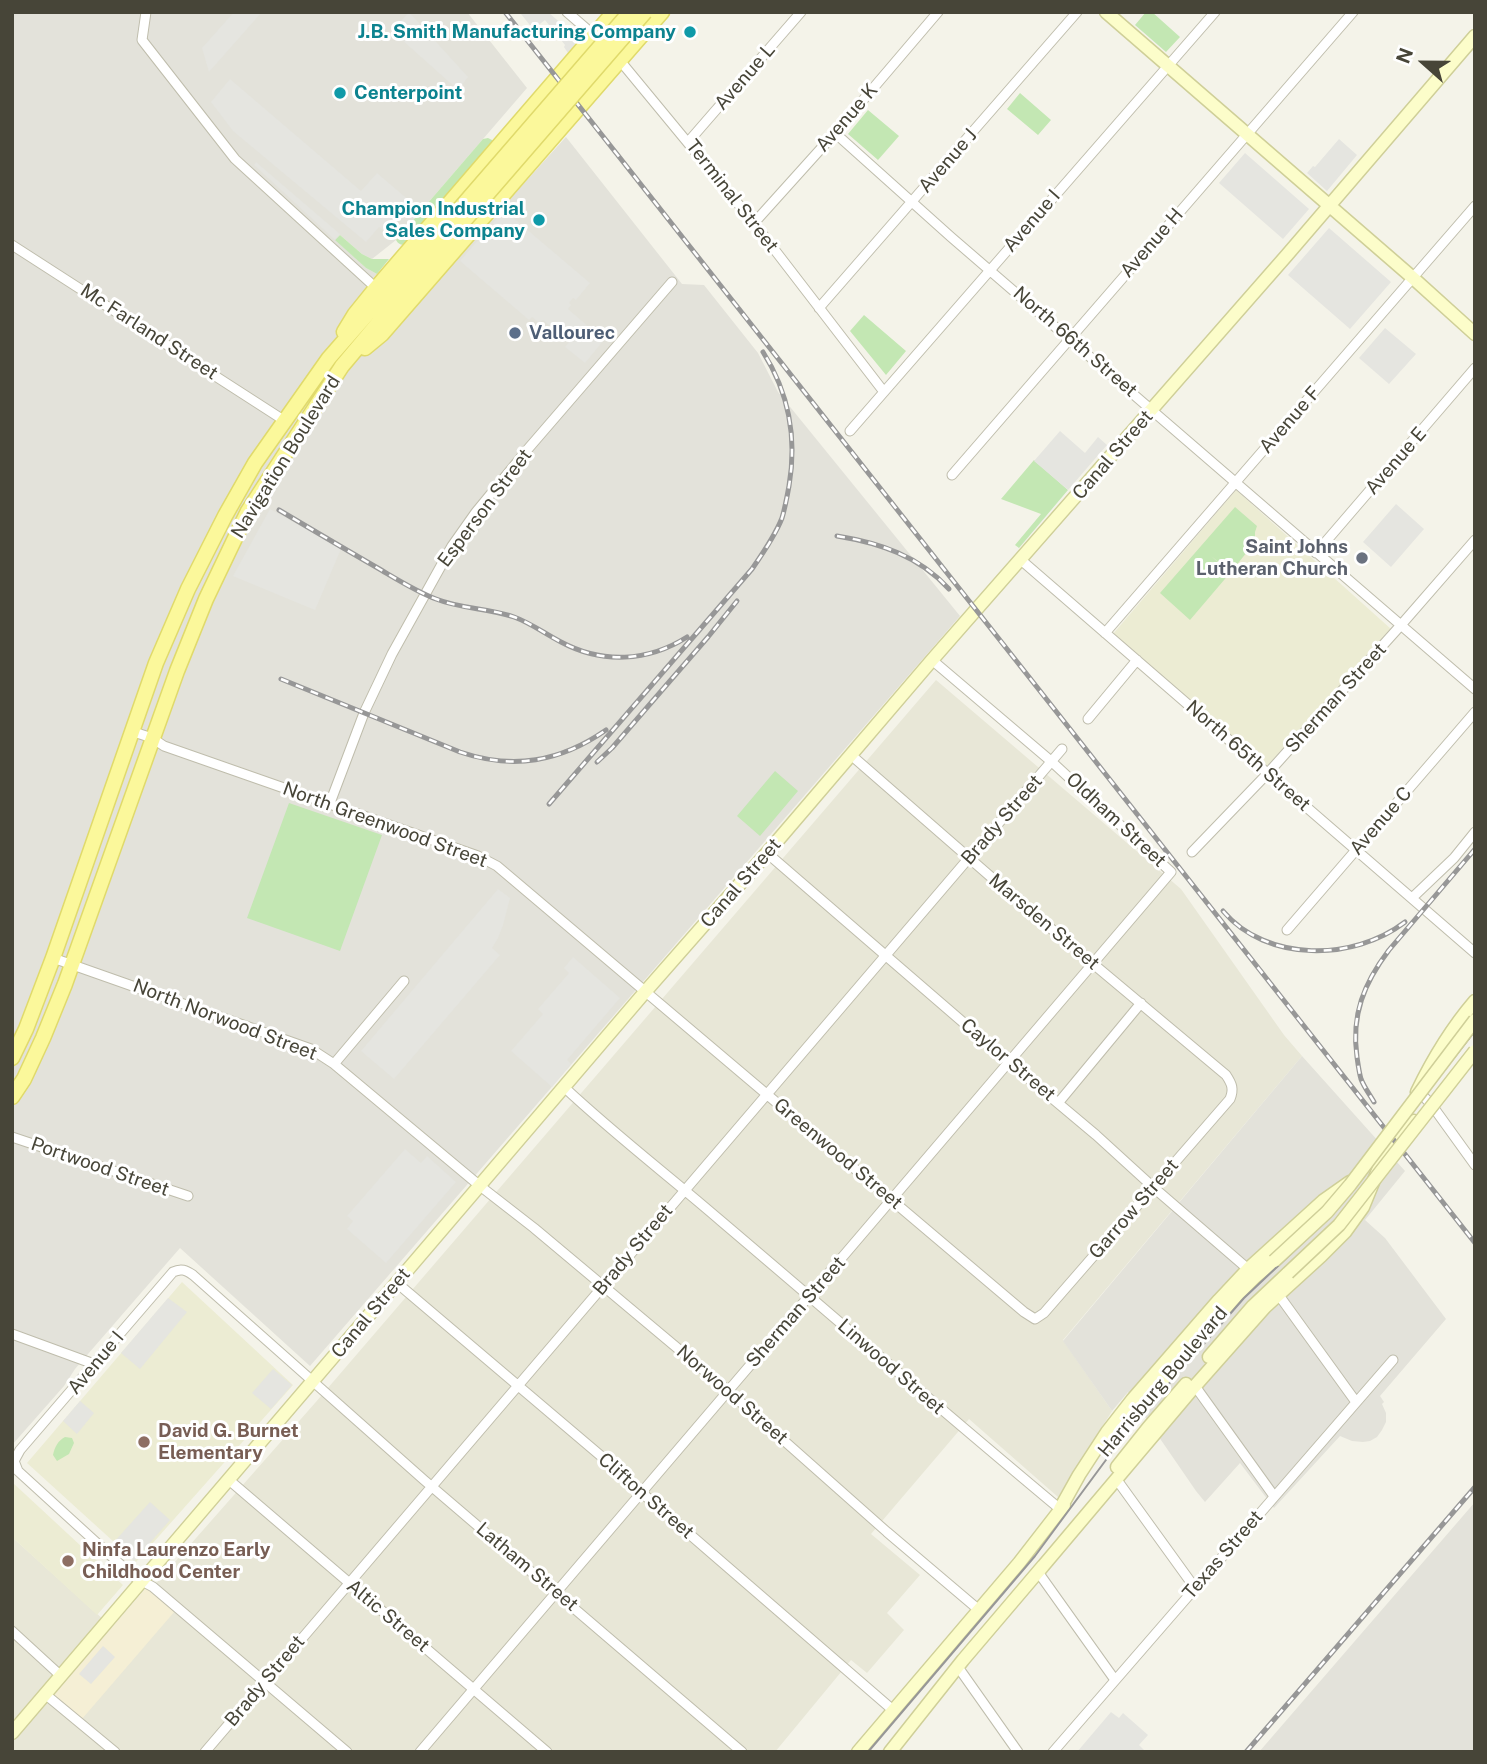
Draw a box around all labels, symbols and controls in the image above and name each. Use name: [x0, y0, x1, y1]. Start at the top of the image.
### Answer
place label: J.B. Smith Manufacturing Company: [358, 21, 676, 43]
marker: J.B. Smith Manufacturing Company: [682, 24, 698, 40]
north arrow: [1389, 28, 1459, 98]
street label: Avenue L: [710, 39, 780, 115]
text: N: [1391, 45, 1417, 66]
street label: Avenue K: [811, 79, 883, 157]
place label: Centerpoint: [354, 82, 462, 104]
marker: Centerpoint: [332, 85, 348, 101]
street label: Avenue J: [914, 124, 982, 198]
street label: Terminal Street: [681, 135, 783, 257]
street label: Avenue I: [999, 185, 1065, 257]
place label: Champion Industrial Sales Company: [342, 198, 525, 242]
street label: Avenue H: [1116, 204, 1188, 282]
marker: Champion Industrial Sales Company: [531, 212, 547, 228]
street label: Mc Farland Street: [76, 279, 222, 385]
street label: North 66th Street: [1008, 282, 1142, 402]
place label: Vallourec: [529, 322, 615, 344]
marker: Vallourec: [507, 325, 523, 341]
street label: Navigation Boulevard: [227, 371, 345, 543]
street label: Avenue F: [1255, 382, 1325, 458]
street label: Canal Street: [1068, 406, 1158, 504]
street label: Avenue E: [1361, 423, 1431, 499]
street label: Esperson Street: [433, 444, 537, 572]
place label: Saint Johns Lutheran Church: [1196, 536, 1348, 580]
marker: Saint Johns Lutheran Church: [1354, 550, 1370, 566]
street label: Sherman Street: [1281, 638, 1391, 758]
street label: North 65th Street: [1181, 696, 1315, 816]
street label: Oldham Street: [1061, 768, 1171, 872]
street label: Brady Street: [957, 770, 1047, 870]
street label: North Greenwood Street: [280, 777, 490, 873]
street label: Avenue C: [1345, 782, 1417, 860]
street label: Canal Street: [696, 834, 786, 932]
street label: Marsden Street: [984, 869, 1104, 975]
street label: North Norwood Street: [130, 974, 320, 1066]
street label: Caylor Street: [956, 1014, 1060, 1106]
street label: Greenwood Street: [769, 1094, 907, 1214]
street label: Portwood Street: [28, 1133, 172, 1201]
street label: Garrow Street: [1084, 1154, 1184, 1264]
street label: Brady Street: [588, 1200, 678, 1300]
street label: Sherman Street: [742, 1252, 850, 1372]
street label: Canal Street: [327, 1263, 415, 1363]
street label: Harrisburg Boulevard: [1093, 1302, 1233, 1462]
street label: Linwood Street: [833, 1314, 949, 1420]
street label: Avenue I: [63, 1327, 129, 1399]
street label: Norwood Street: [672, 1340, 792, 1450]
place label: David G. Burnet Elementary: [158, 1420, 299, 1464]
marker: David G. Burnet Elementary: [136, 1434, 152, 1450]
street label: Clifton Street: [593, 1448, 699, 1544]
street label: Texas Street: [1178, 1506, 1268, 1604]
street label: Latham Street: [471, 1518, 583, 1616]
place label: Ninfa Laurenzo Early Childhood Center: [82, 1539, 270, 1583]
marker: Ninfa Laurenzo Early Childhood Center: [60, 1553, 76, 1569]
street label: Altic Street: [342, 1575, 434, 1657]
street label: Brady Street: [220, 1631, 310, 1731]

